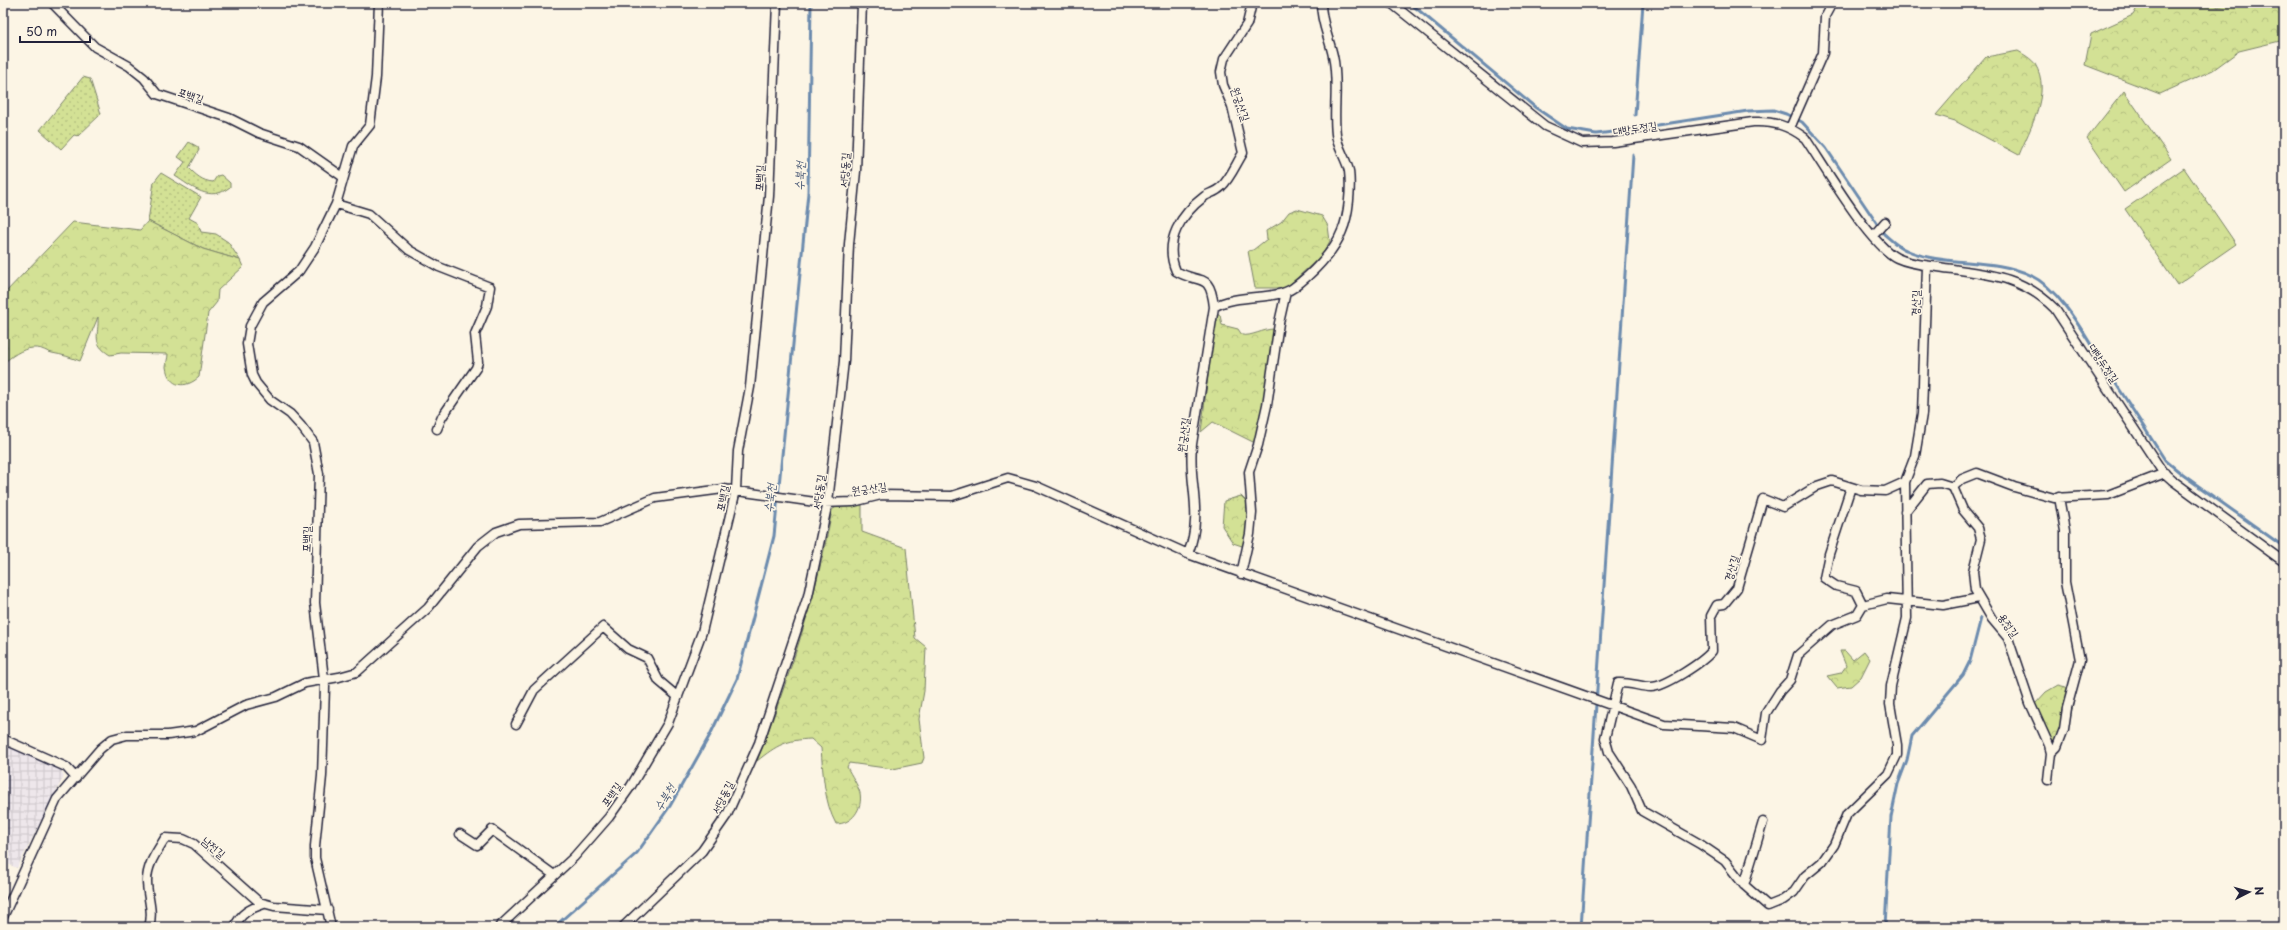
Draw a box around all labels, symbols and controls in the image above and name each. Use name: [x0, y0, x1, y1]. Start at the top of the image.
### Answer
scale bar: [20, 18, 90, 44]
text: 50 m: [26, 22, 57, 40]
street label: 포백길: [176, 83, 206, 107]
street label: 원궁산길: [1227, 84, 1255, 124]
street label: 대방두정길: [1612, 116, 1658, 139]
street label: 서당동길: [834, 152, 854, 188]
water label: 수북천: [789, 160, 809, 191]
street label: 포백길: [750, 164, 768, 192]
street label: 경산길: [1906, 289, 1924, 317]
street label: 대방두정길: [2085, 340, 2124, 386]
street label: 원궁산길: [1172, 416, 1194, 454]
street label: 서당동길: [807, 473, 829, 511]
street label: 원궁산길: [850, 477, 888, 499]
water label: 수북천: [759, 481, 780, 513]
street label: 포백길: [711, 483, 733, 513]
street label: 포백길: [297, 525, 315, 553]
street label: 경산길: [1719, 553, 1743, 583]
street label: 용정길: [1994, 609, 2024, 641]
street label: 서당동길: [706, 777, 738, 817]
street label: 포백길: [596, 778, 626, 810]
water label: 수북천: [649, 779, 680, 814]
street label: 남전길: [198, 832, 230, 862]
north arrow: [2229, 872, 2269, 912]
text: N: [2251, 886, 2268, 896]

